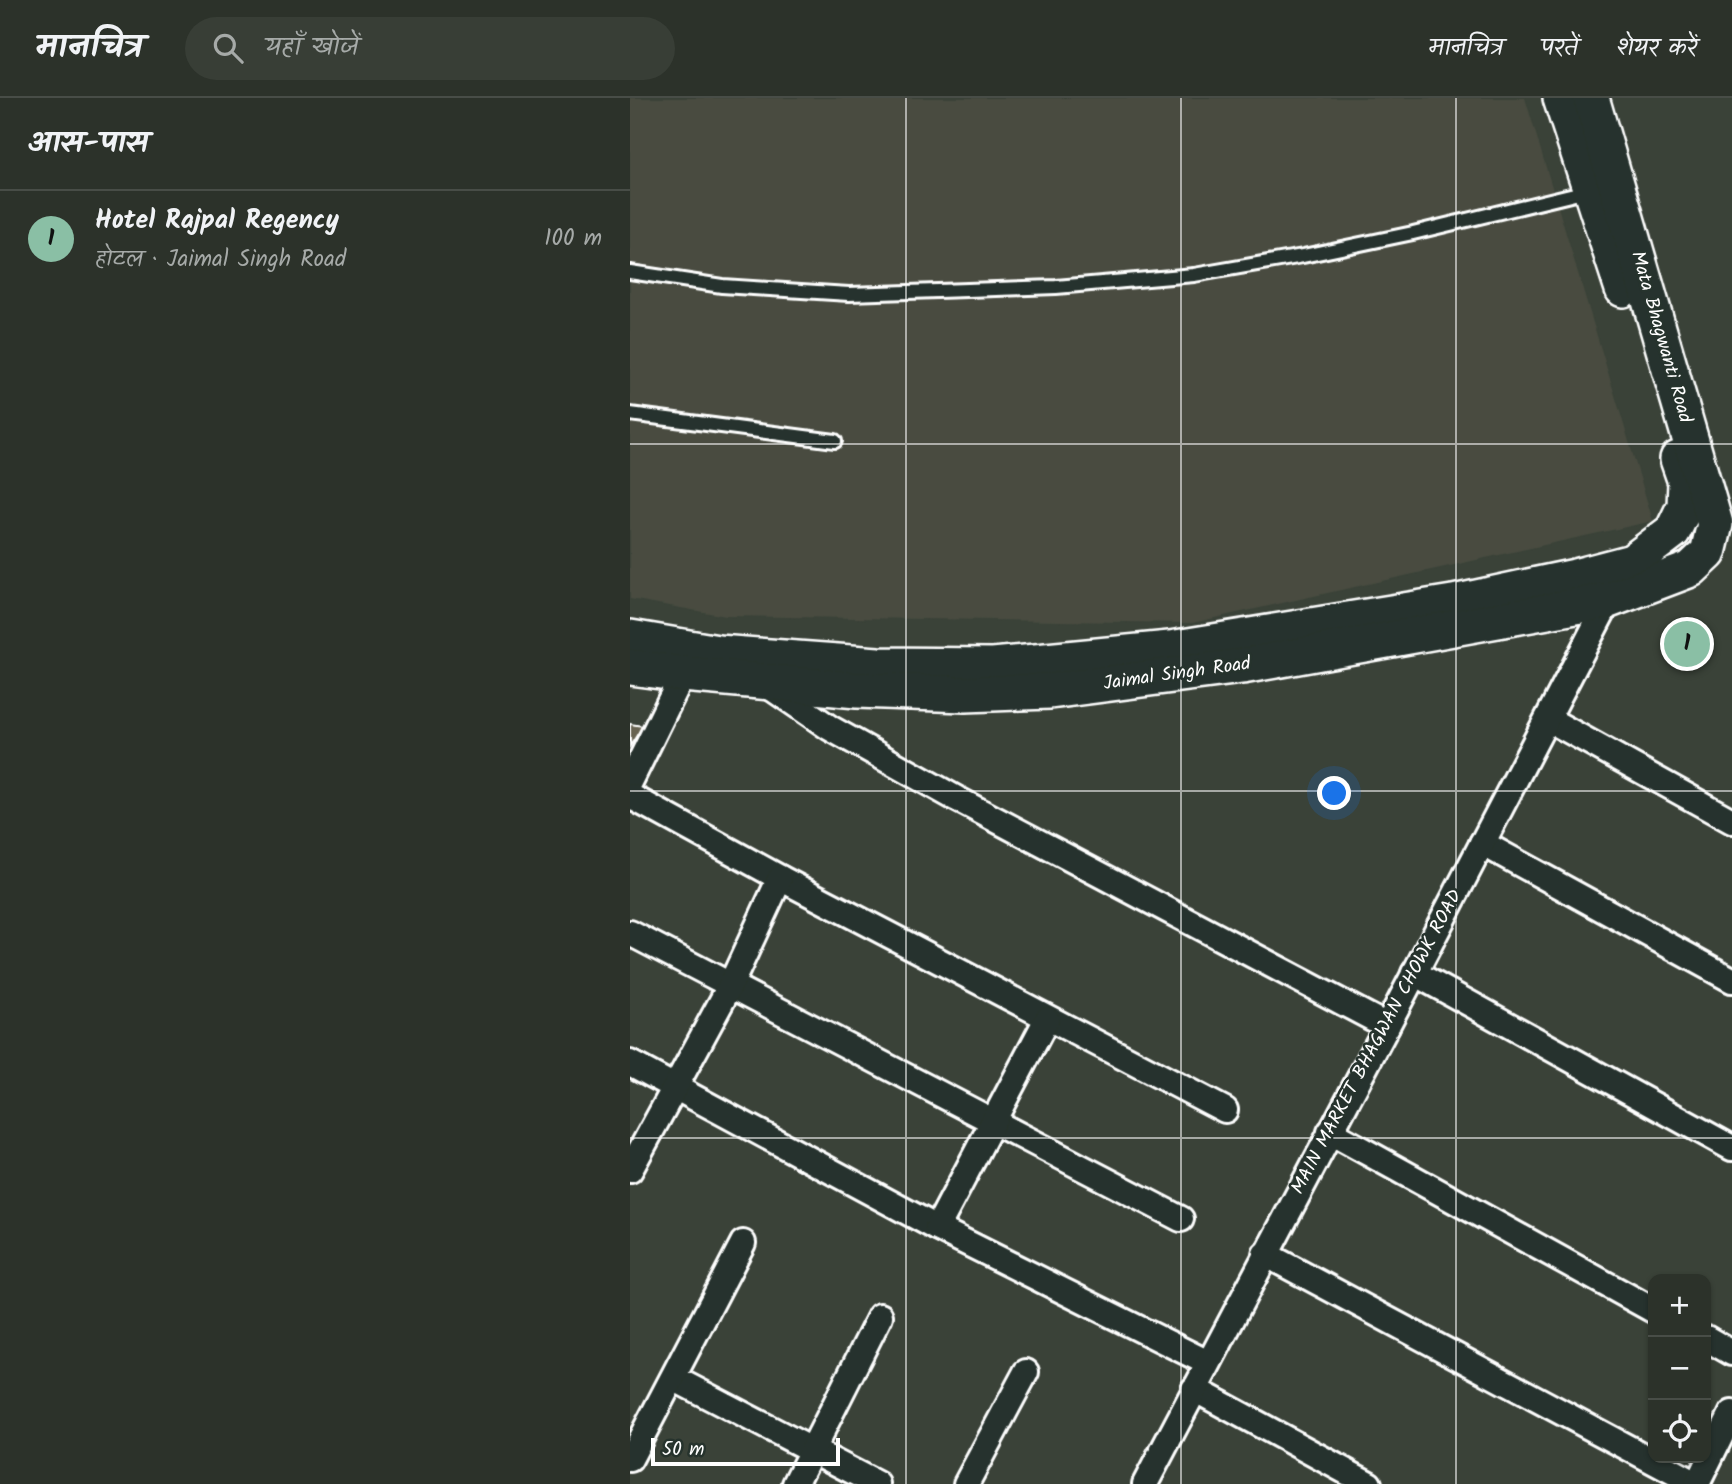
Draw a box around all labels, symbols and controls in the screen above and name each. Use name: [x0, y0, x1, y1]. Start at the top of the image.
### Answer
search box: [185, 17, 675, 80]
text: मानचित्र: [35, 22, 143, 75]
text: यहाँ खोजें: [265, 27, 359, 69]
icon: search: [209, 29, 247, 67]
text: मानचित्र: [1428, 29, 1503, 68]
text: परतें: [1541, 29, 1578, 68]
text: शेयर करें: [1616, 29, 1697, 68]
text: आस-पास: [28, 120, 149, 168]
text: Hotel Rajpal Regency: [95, 200, 339, 242]
text: 1: [48, 221, 54, 257]
text: 100 m: [544, 221, 602, 257]
text: होटल · Jaimal Singh Road: [95, 242, 346, 278]
street label: Mata Bhagwanti Road: [1622, 248, 1700, 427]
pin: 1: [1664, 618, 1710, 670]
street label: Jaimal Singh Road: [1101, 649, 1253, 699]
your location: [1317, 776, 1351, 810]
street label: MAIN MARKET BHAGWAN CHOWK ROAD: [1284, 884, 1470, 1200]
map controls: [1648, 1274, 1711, 1463]
button: +: [1648, 1274, 1711, 1337]
button: −: [1648, 1337, 1711, 1400]
button: locate: [1648, 1400, 1711, 1463]
scale bar: [651, 1435, 840, 1467]
text: 50 m: [662, 1435, 704, 1465]

